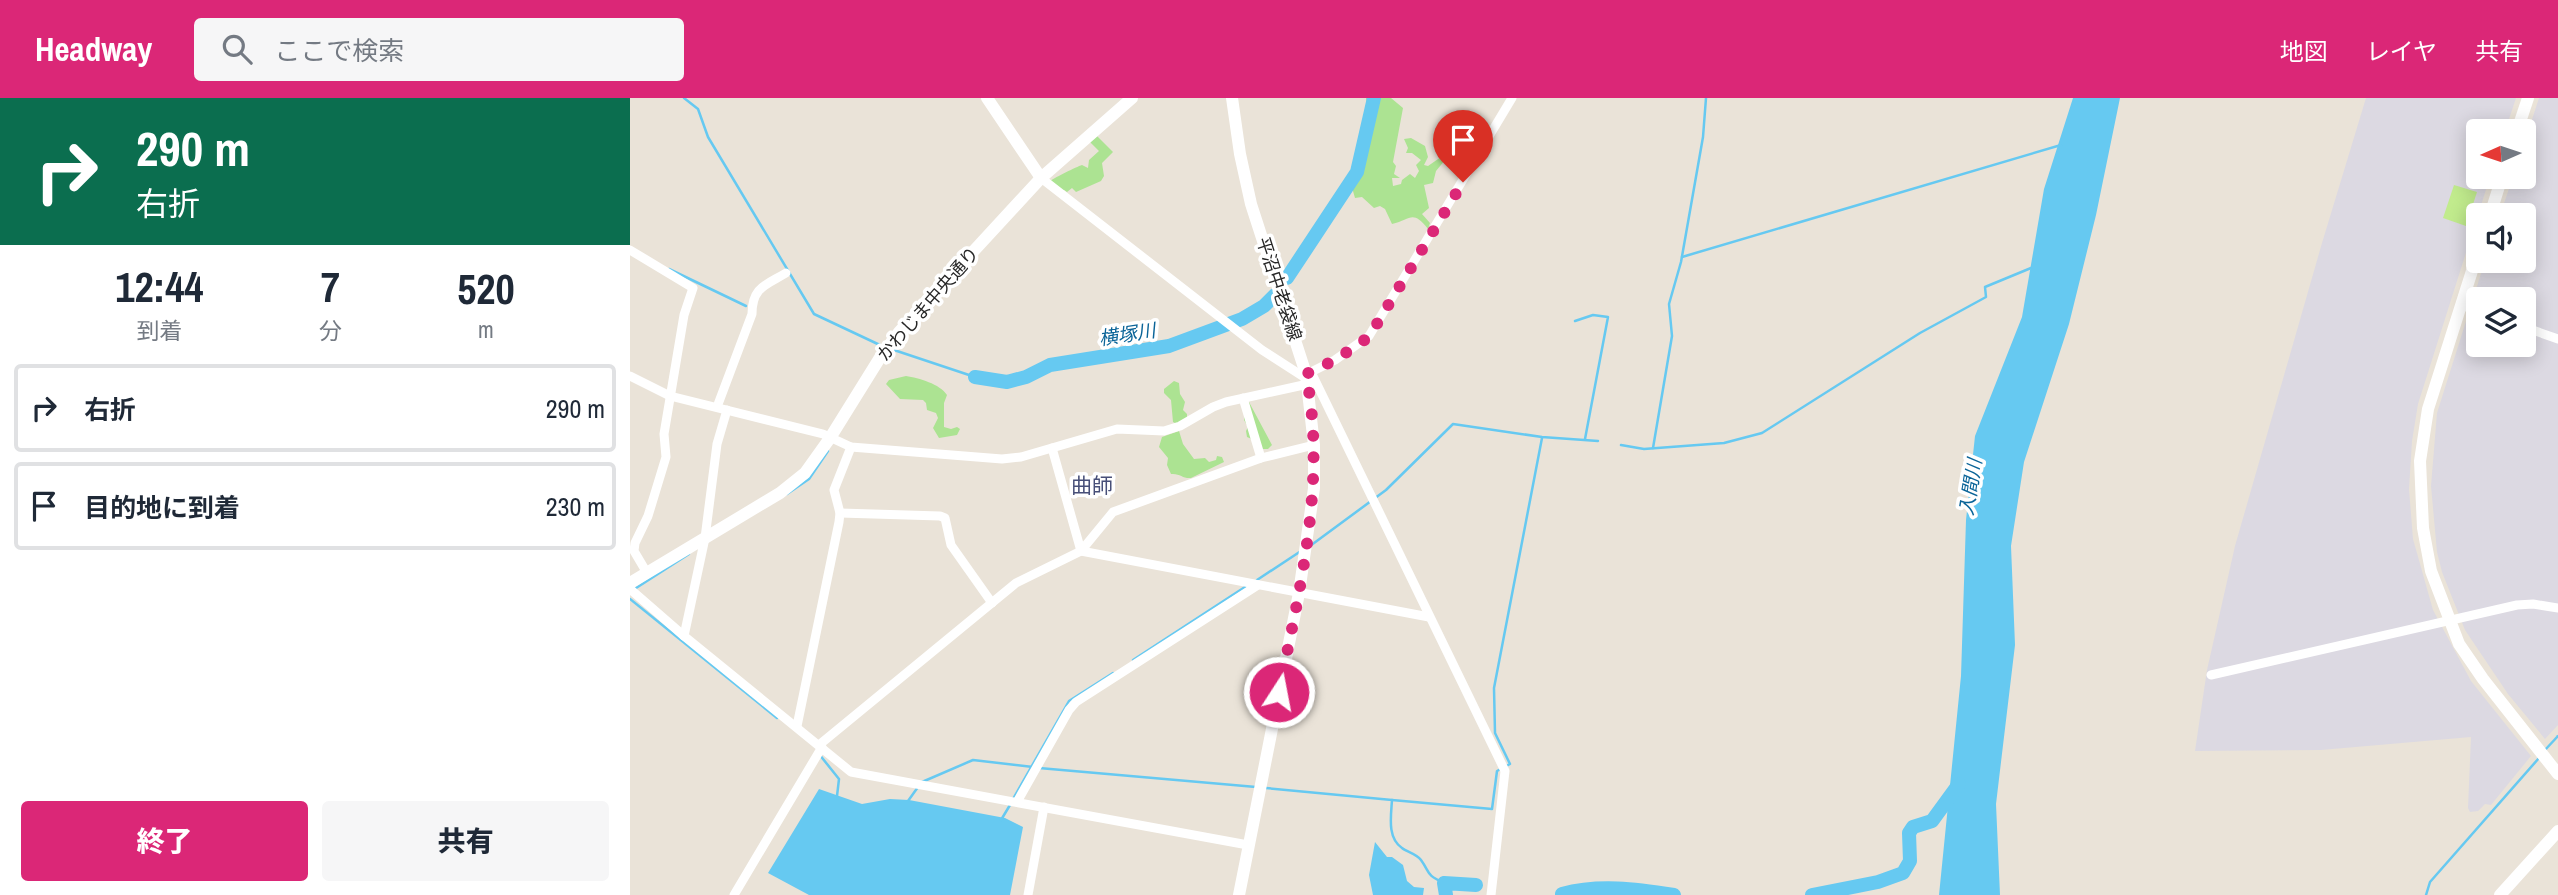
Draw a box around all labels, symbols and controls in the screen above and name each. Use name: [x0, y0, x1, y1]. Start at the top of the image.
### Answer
search box: [194, 18, 684, 81]
text: Headway: [35, 27, 152, 71]
icon: search: [218, 30, 256, 68]
text: ここで検索: [274, 33, 404, 68]
text: 地図: [2280, 35, 2328, 67]
text: レイヤ: [2366, 35, 2437, 67]
text: 共有: [2475, 35, 2523, 67]
pin: [1433, 110, 1493, 182]
text: 290 m: [136, 115, 250, 181]
north arrow: [2466, 119, 2536, 189]
map controls: [2466, 119, 2536, 357]
icon: arrive: [1444, 121, 1482, 159]
icon: right: [21, 126, 112, 217]
text: 右折: [136, 182, 200, 225]
button: sound: [2466, 203, 2536, 273]
street label: 平沼中老袋線: [1251, 234, 1308, 344]
street label: かわじま中央通り: [871, 241, 984, 366]
text: 12:44: [115, 259, 203, 315]
text: 7: [321, 259, 340, 315]
text: 520: [457, 261, 515, 317]
button: layers: [2466, 287, 2536, 357]
text: m: [478, 314, 494, 345]
text: 到着: [136, 315, 182, 346]
text: 分: [319, 315, 342, 346]
water label: 横塚川: [1097, 316, 1159, 351]
icon: right: [25, 389, 63, 427]
text: 290 m: [546, 391, 605, 426]
text: 右折: [84, 392, 136, 427]
water label: 入間川: [1953, 455, 1988, 517]
district label: 曲師: [1071, 471, 1113, 500]
icon: arrive: [25, 487, 63, 525]
text: 230 m: [546, 489, 605, 524]
text: 目的地に到着: [84, 490, 240, 525]
position arrow: [1242, 655, 1316, 729]
button: 終了: [21, 801, 308, 881]
button: 共有: [322, 801, 609, 881]

